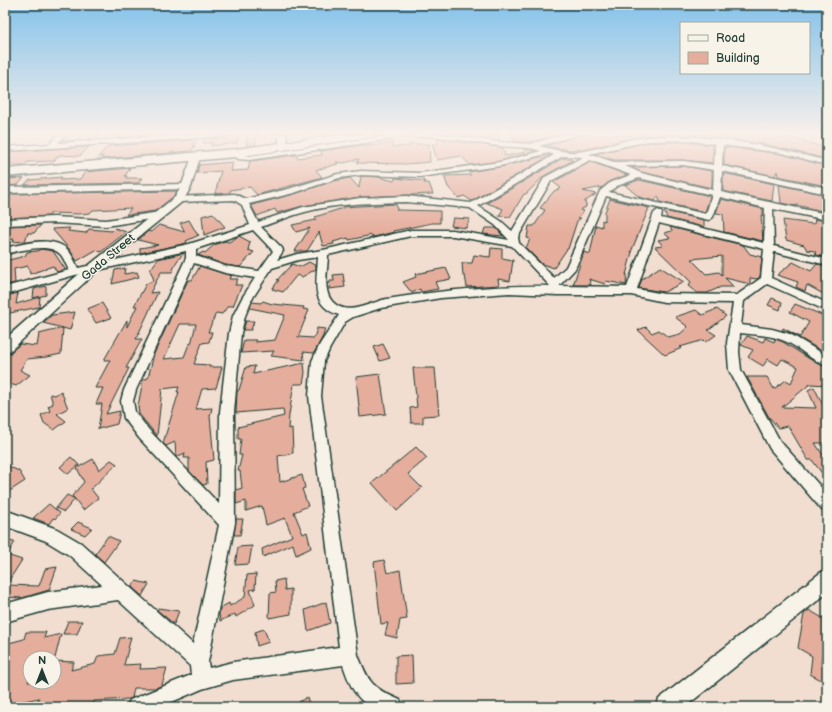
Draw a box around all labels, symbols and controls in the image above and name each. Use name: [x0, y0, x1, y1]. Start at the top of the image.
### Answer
legend: [680, 22, 810, 74]
text: Road: [716, 31, 745, 46]
text: Building: [716, 51, 760, 66]
street label: Gada Street: [78, 230, 138, 284]
north arrow: [22, 650, 62, 690]
text: N: [38, 654, 46, 667]

